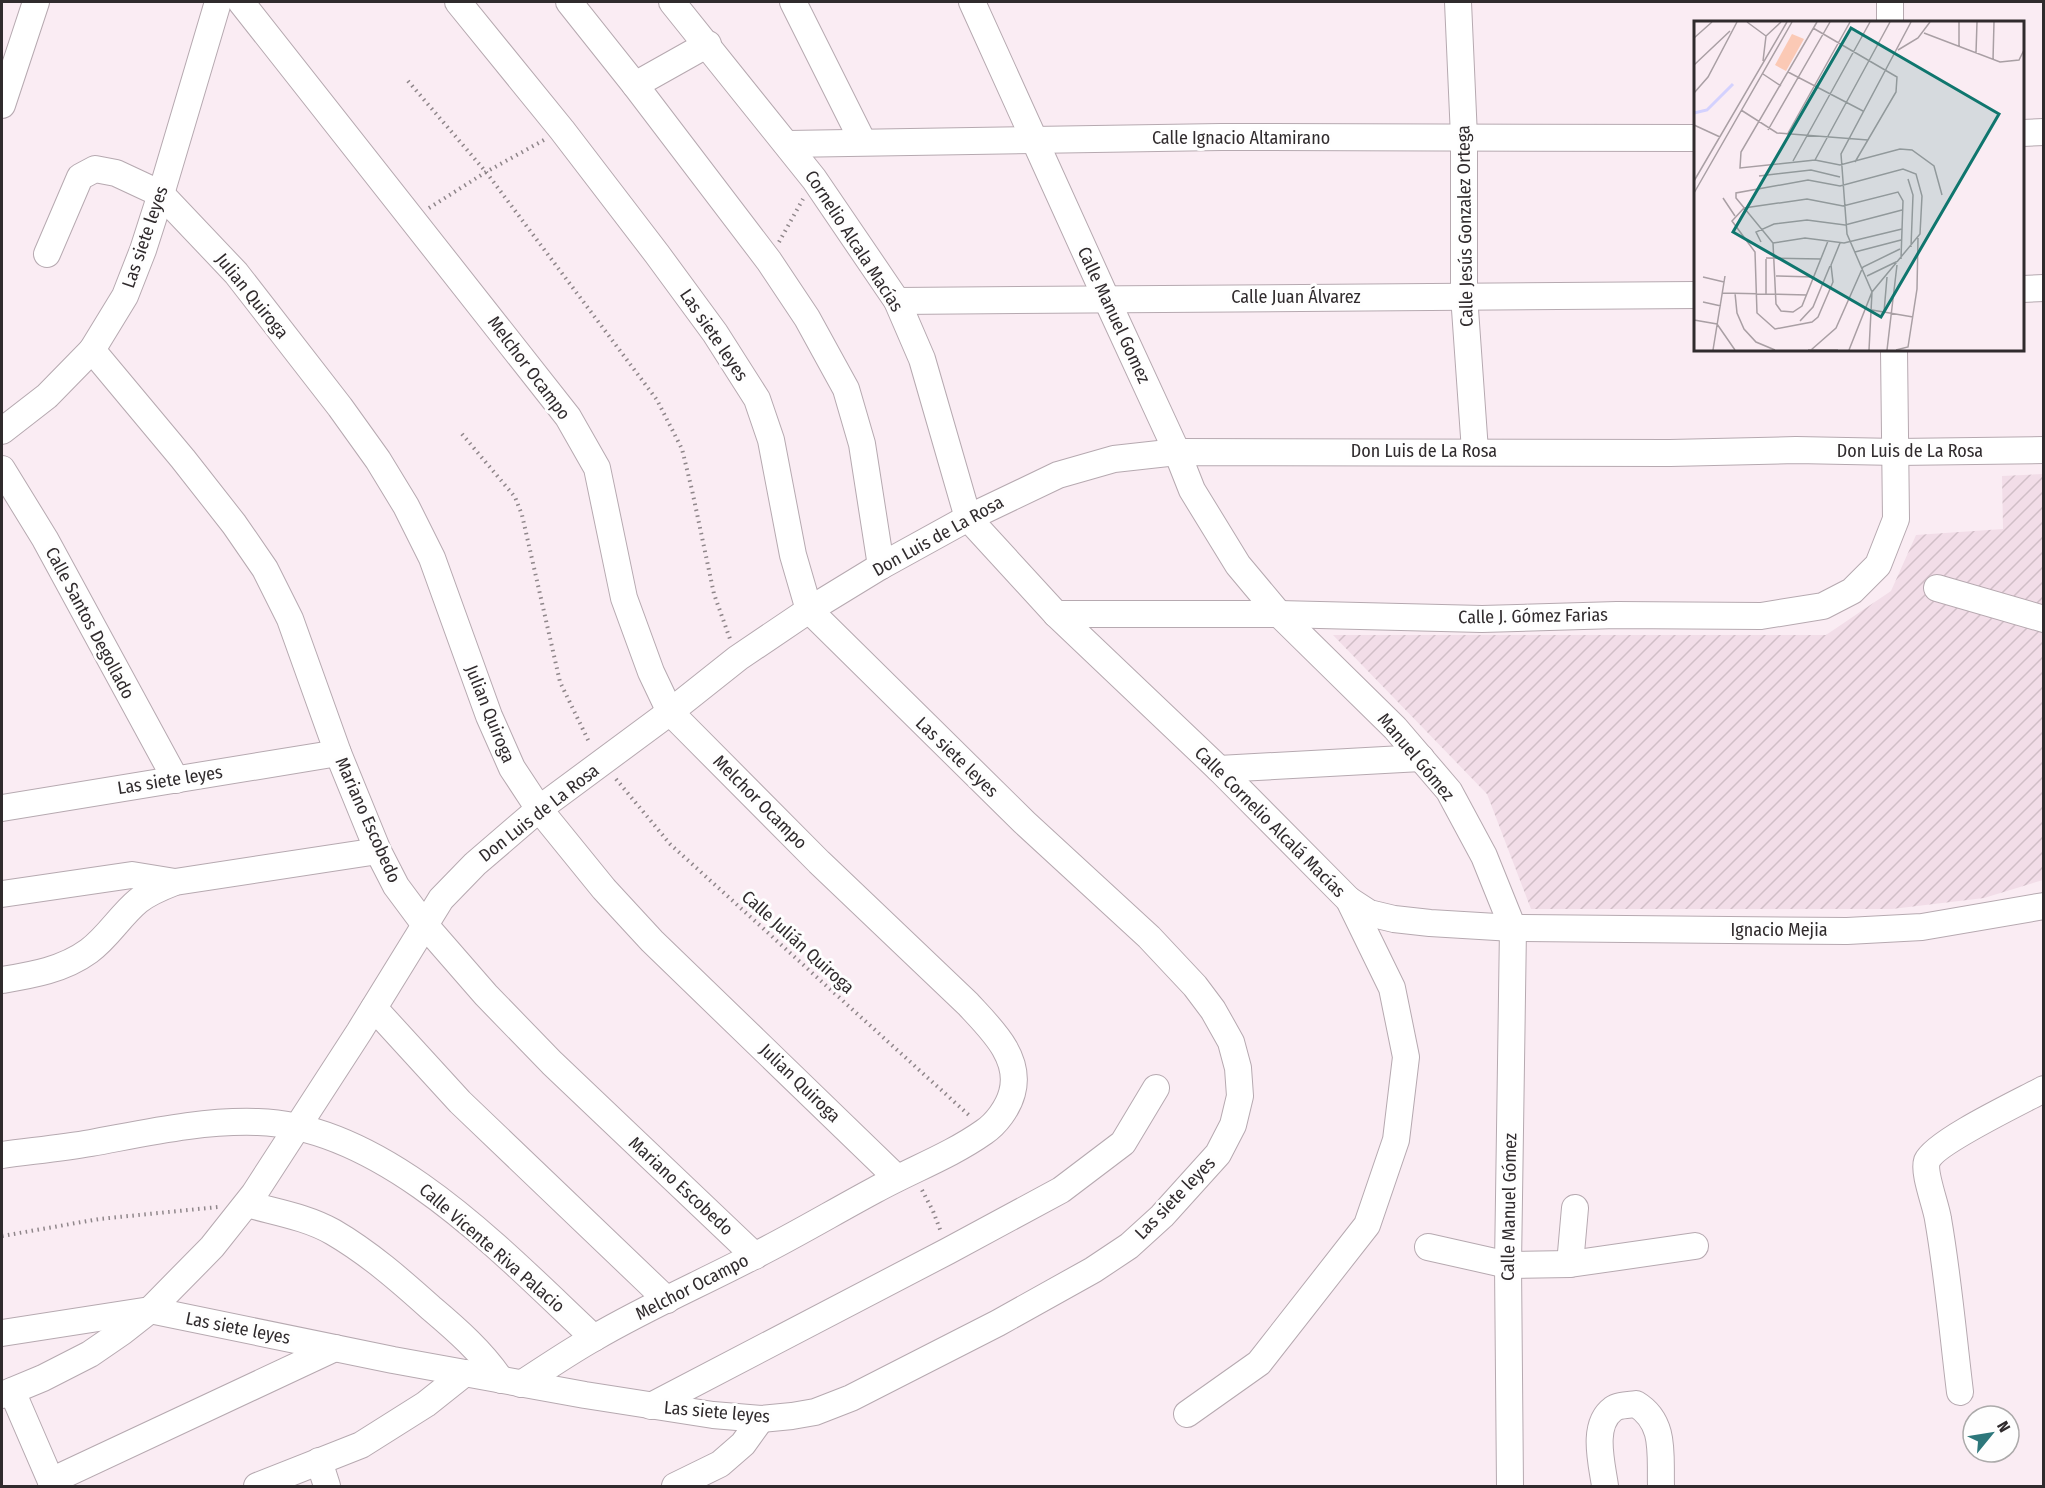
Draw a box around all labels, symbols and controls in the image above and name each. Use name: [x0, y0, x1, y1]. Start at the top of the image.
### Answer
inset map: [1694, 21, 2024, 351]
street label: Calle Jesús Gonzalez Ortega: [1452, 125, 1478, 327]
street label: Calle Ignacio Altamirano: [1152, 127, 1330, 149]
street label: Cornelio Alcala Macías: [800, 166, 908, 316]
street label: Las siete leyes: [117, 183, 173, 291]
street label: Calle Manuel Gomez: [1073, 243, 1155, 387]
street label: Julian Quiroga: [211, 249, 293, 343]
street label: Las siete leyes: [675, 285, 753, 385]
street label: Calle Juan Álvarez: [1231, 285, 1361, 308]
street label: Melchor Ocampo: [483, 312, 575, 424]
street label: Don Luis de La Rosa: [1351, 440, 1497, 462]
street label: Don Luis de La Rosa: [1837, 440, 1983, 462]
street label: Don Luis de La Rosa: [869, 491, 1007, 581]
street label: Calle Santos Degollado: [41, 543, 139, 703]
street label: Calle J. Gómez Farias: [1458, 604, 1608, 628]
street label: Julian Quiroga: [460, 662, 520, 766]
street label: Manuel Gómez: [1373, 709, 1459, 805]
street label: Las siete leyes: [911, 712, 1003, 802]
street label: Calle Cornelio Alcalá Macías: [1190, 742, 1350, 902]
street label: Melchor Ocampo: [708, 750, 812, 854]
street label: Mariano Escobedo: [331, 754, 405, 886]
street label: Don Luis de La Rosa: [475, 759, 604, 867]
street label: Las siete leyes: [116, 761, 225, 799]
street label: Calle Julián Quiroga: [737, 886, 859, 998]
street label: Ignacio Mejia: [1730, 919, 1828, 941]
street label: Julian Quiroga: [755, 1039, 845, 1127]
street label: Mariano Escobedo: [624, 1132, 738, 1240]
street label: Calle Manuel Gómez: [1497, 1133, 1521, 1281]
street label: Las siete leyes: [1130, 1152, 1220, 1244]
street label: Calle Vicente Riva Palacio: [415, 1179, 569, 1317]
street label: Melchor Ocampo: [632, 1249, 752, 1325]
street label: Las siete leyes: [184, 1307, 293, 1349]
street label: Las siete leyes: [663, 1396, 771, 1428]
north arrow: [1961, 1404, 2021, 1464]
text: N: [1993, 1418, 2014, 1436]

